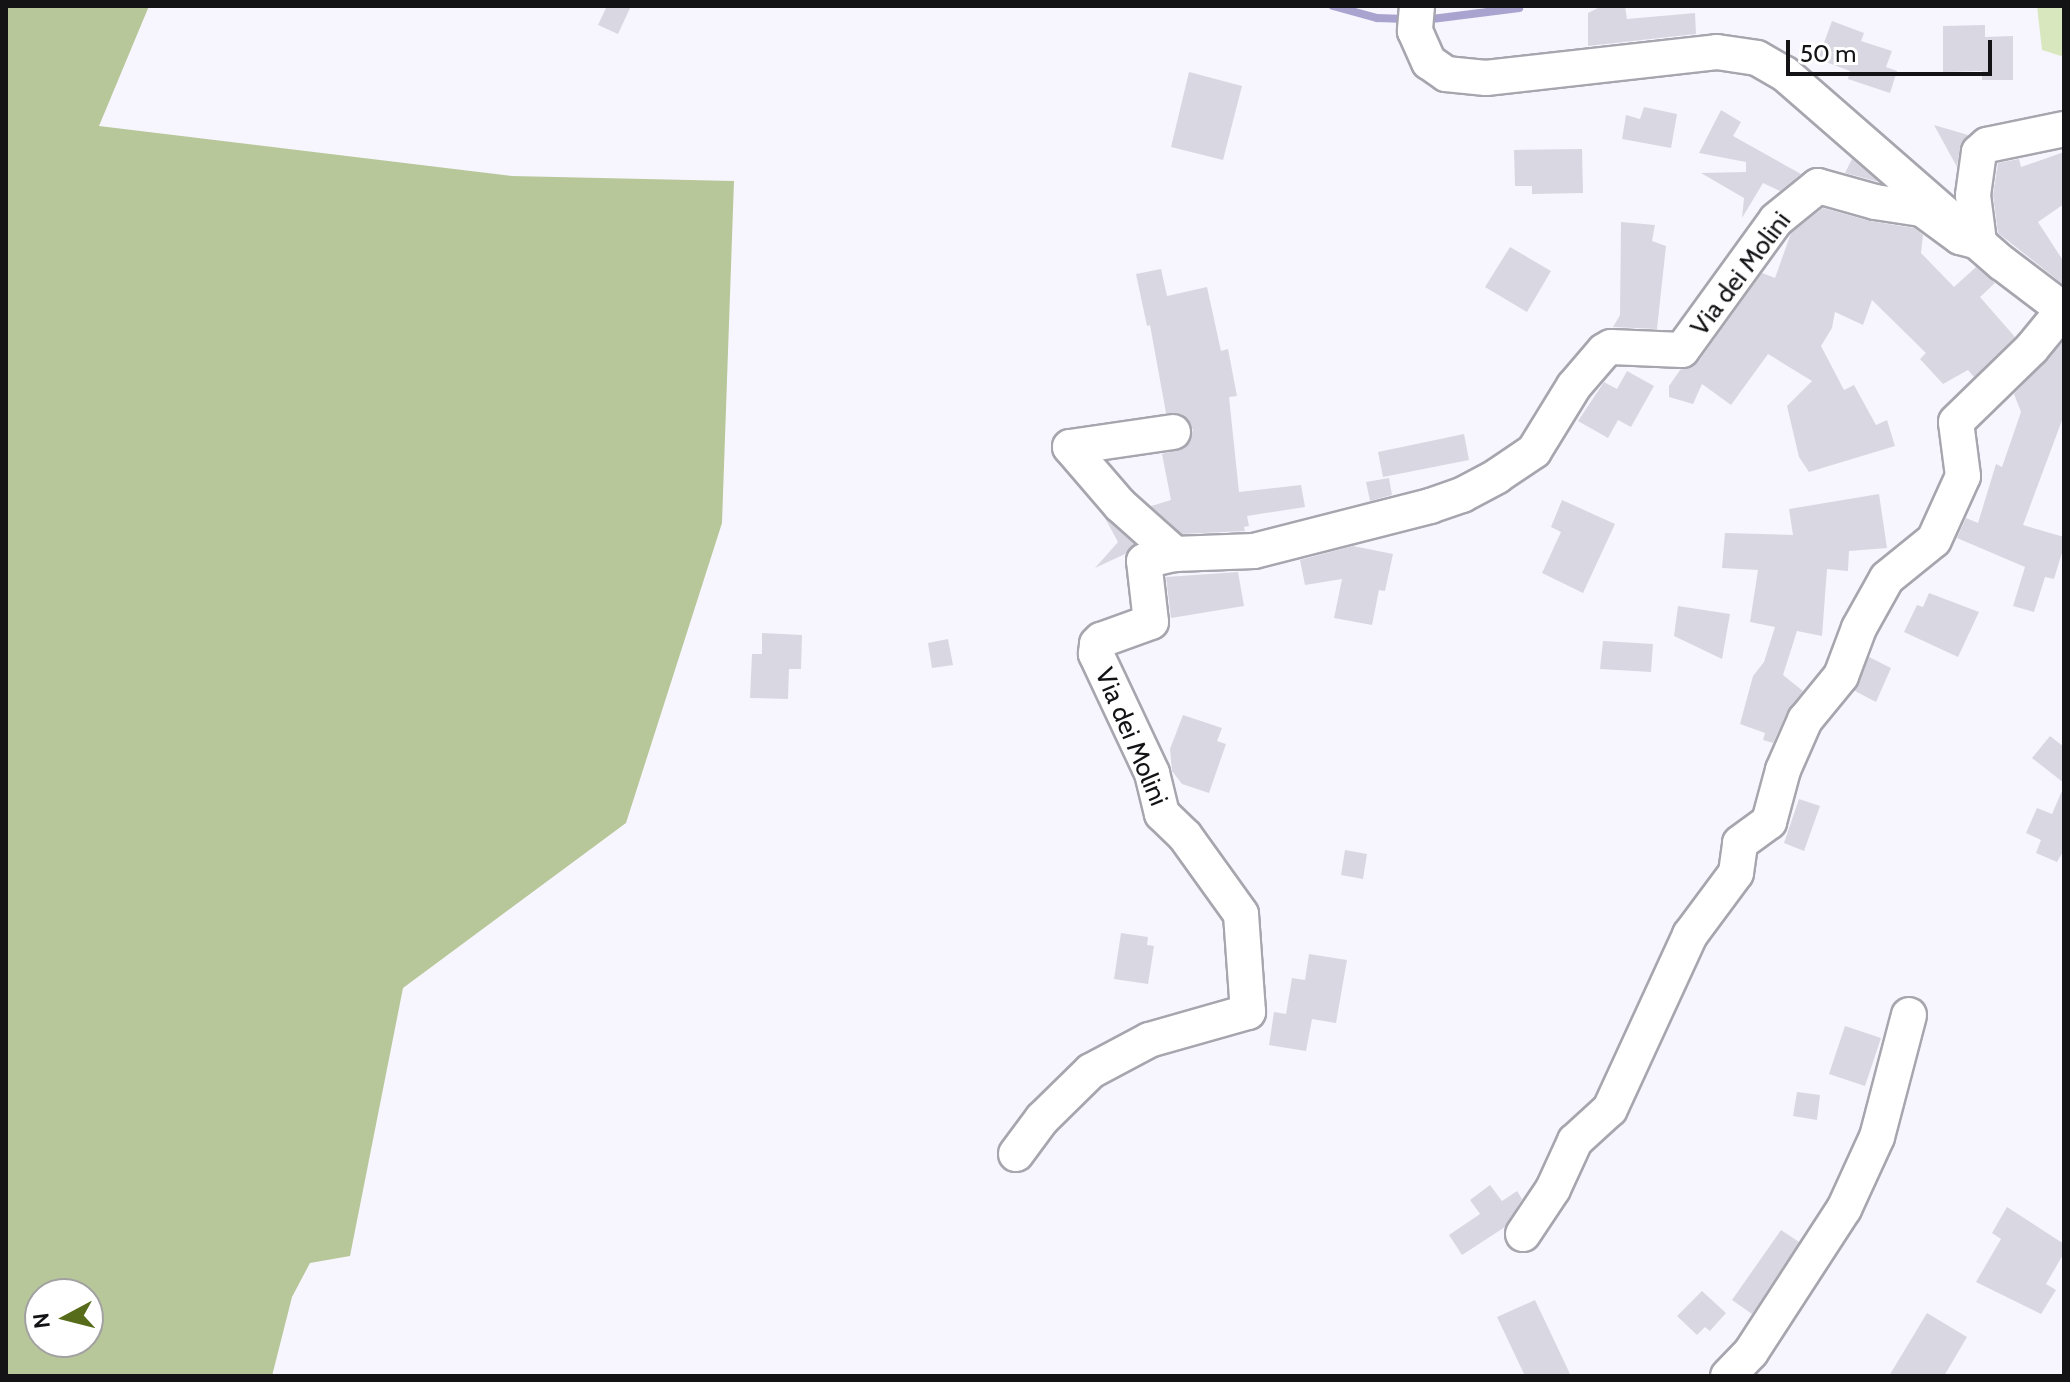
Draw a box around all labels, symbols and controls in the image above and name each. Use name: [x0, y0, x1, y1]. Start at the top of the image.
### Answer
scale bar: [1790, 24, 1996, 74]
text: 50 m: [1800, 39, 1856, 68]
street label: Via dei Molini: [1684, 206, 1798, 342]
street label: Via dei Molini: [1088, 663, 1174, 811]
north arrow: [24, 1278, 104, 1358]
text: N: [27, 1311, 56, 1330]

